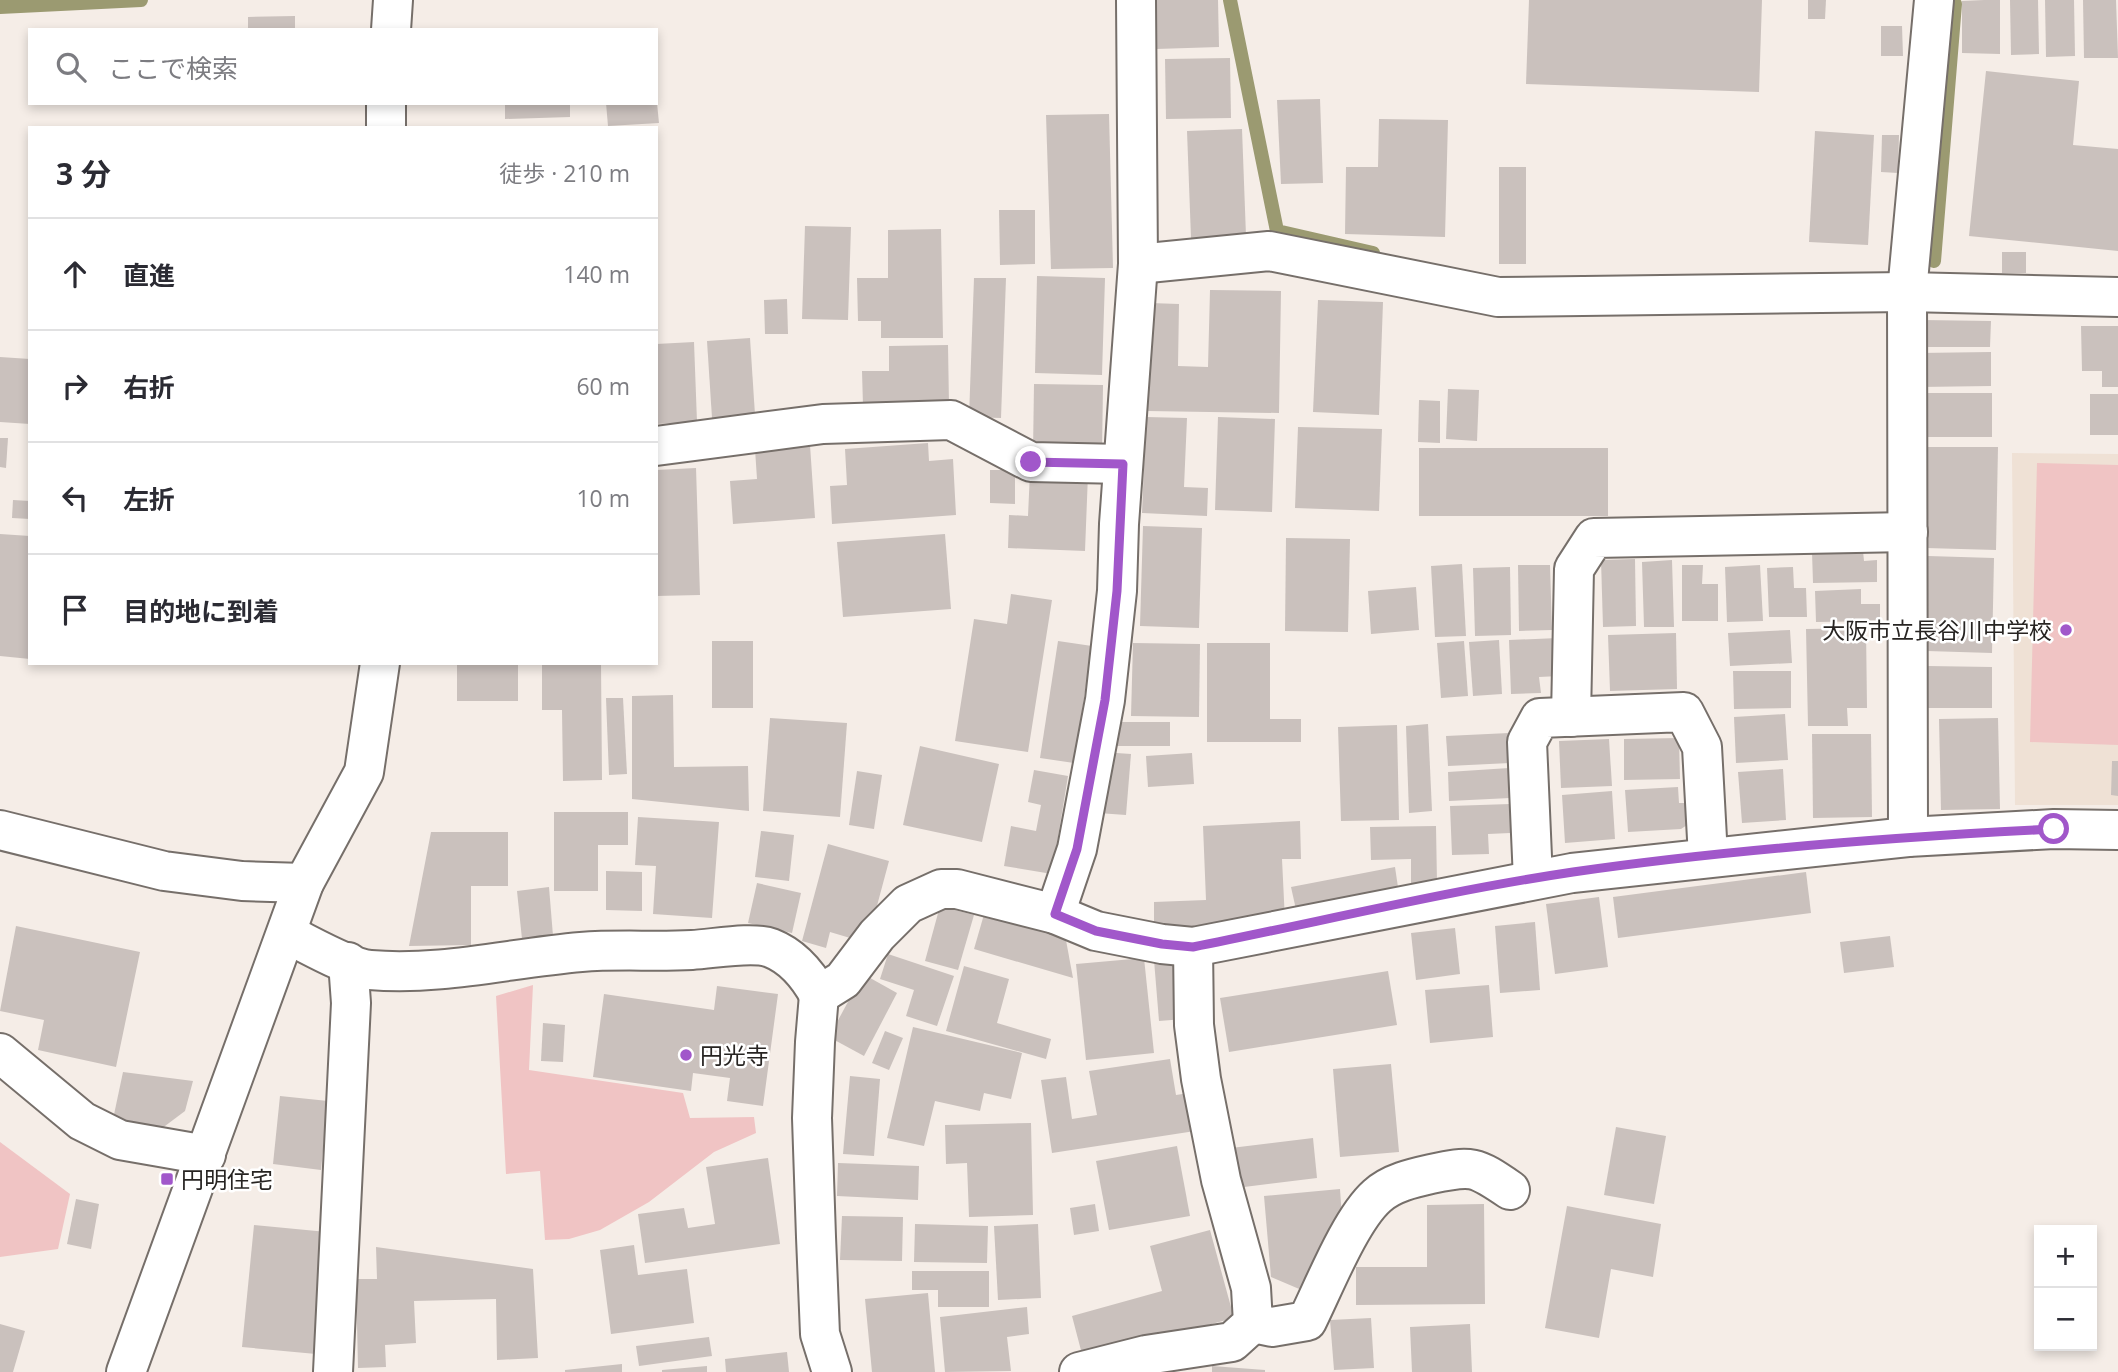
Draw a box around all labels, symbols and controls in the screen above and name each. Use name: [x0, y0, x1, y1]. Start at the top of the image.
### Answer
search box: [28, 28, 658, 105]
icon: search: [52, 48, 90, 86]
text: ここで検索: [108, 50, 238, 86]
text: 3 分: [56, 153, 111, 194]
text: 徒歩 · 210 m: [499, 157, 630, 189]
icon: ahead: [56, 255, 94, 293]
text: 直進: [123, 257, 175, 293]
text: 140 m: [563, 258, 630, 290]
icon: right: [56, 367, 94, 405]
text: 右折: [123, 369, 175, 405]
text: 60 m: [576, 370, 630, 402]
route end: [1015, 446, 1046, 477]
icon: left: [56, 479, 94, 517]
text: 左折: [123, 481, 175, 517]
text: 10 m: [576, 482, 630, 514]
icon: arrive: [56, 591, 94, 629]
text: 目的地に到着: [123, 593, 279, 629]
place label: 大阪市立長谷川中学校: [1822, 614, 2052, 646]
marker: 大阪市立長谷川中学校: [2058, 622, 2074, 638]
route start: [2038, 813, 2069, 844]
place label: 円光寺: [700, 1039, 769, 1071]
marker: 円光寺: [678, 1047, 694, 1063]
place label: 円明住宅: [181, 1163, 273, 1195]
marker: 円明住宅: [159, 1171, 175, 1187]
map controls: [2034, 1225, 2097, 1351]
button: +: [2034, 1225, 2097, 1288]
button: −: [2034, 1288, 2097, 1351]

